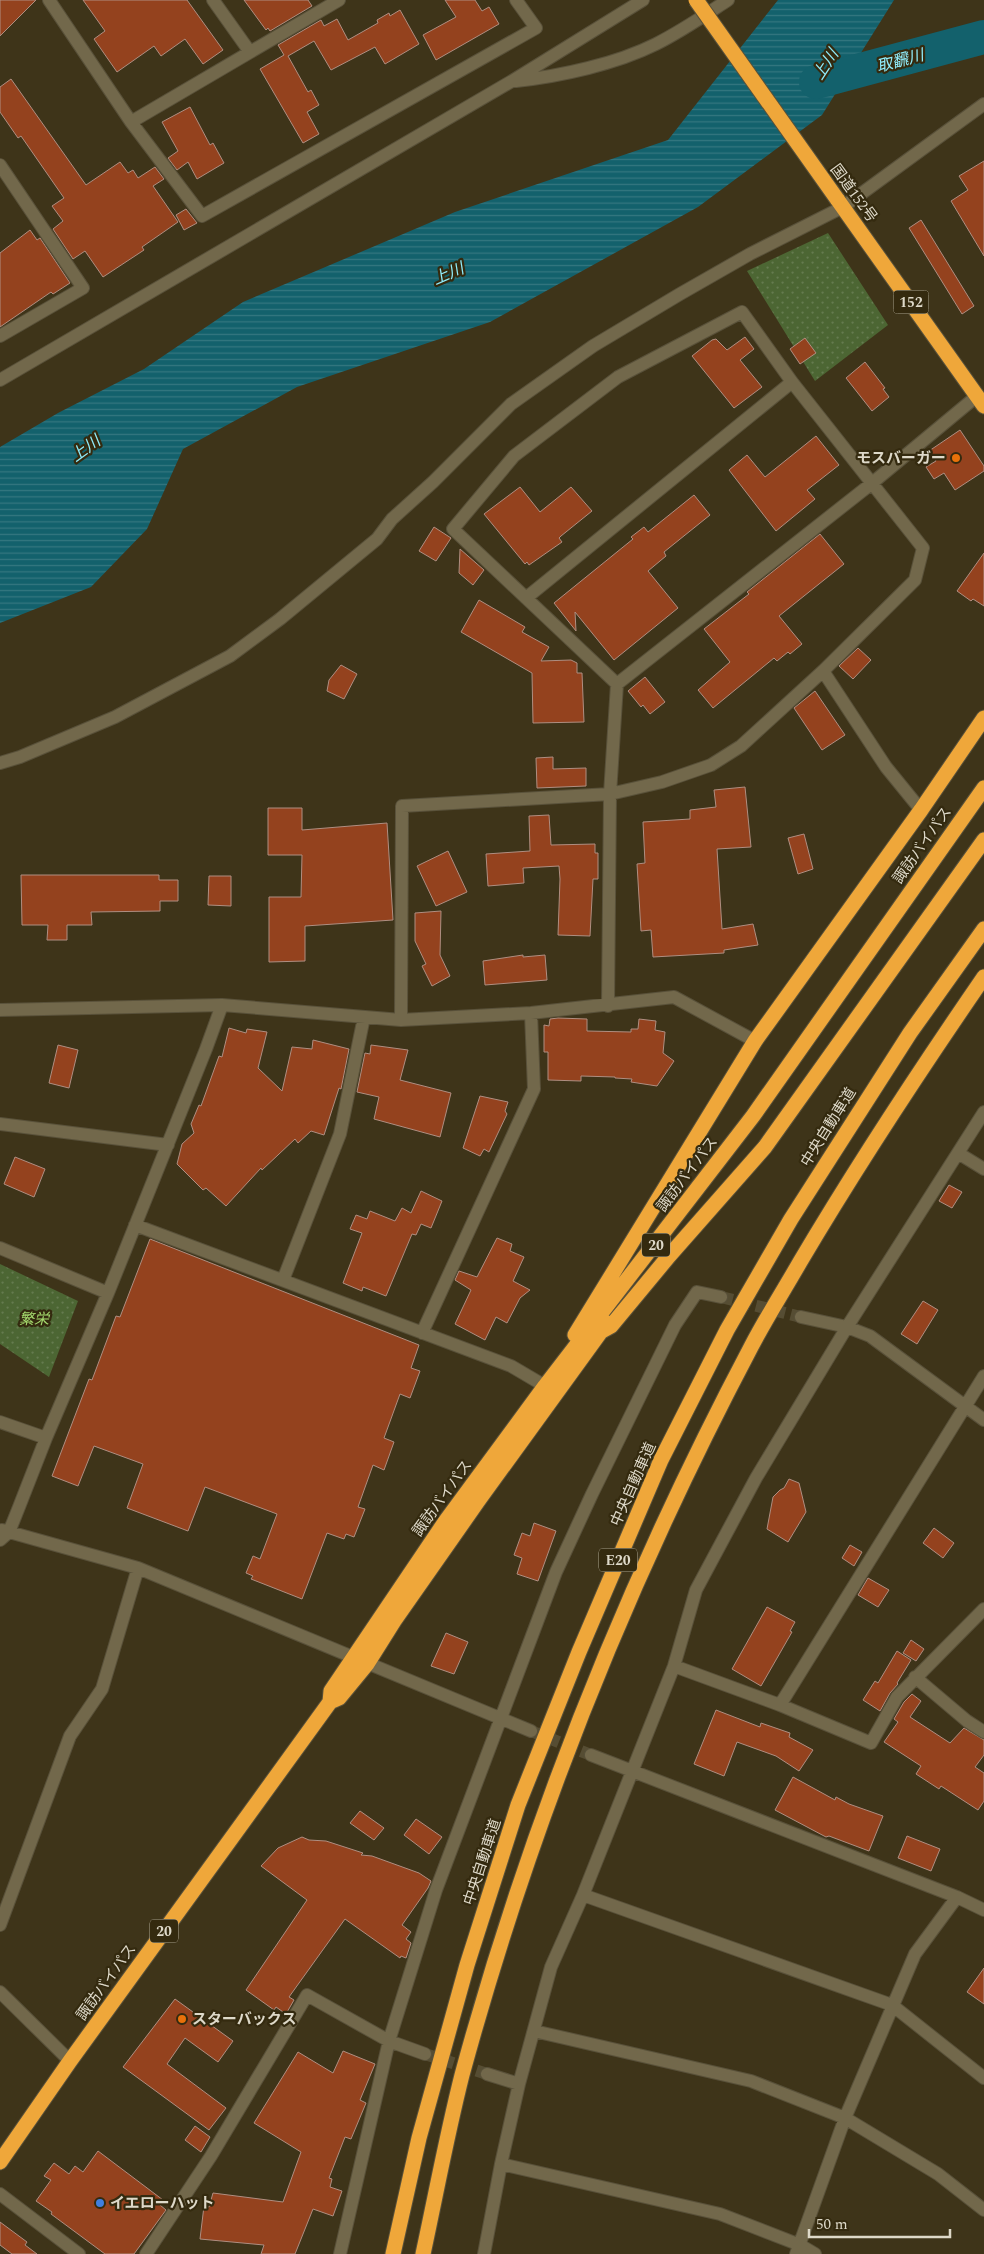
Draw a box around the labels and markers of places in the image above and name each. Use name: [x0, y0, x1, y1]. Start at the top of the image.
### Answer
place label: モスバーガー: [856, 447, 946, 470]
marker: モスバーガー: [950, 452, 962, 464]
place label: スターバックス: [192, 2008, 296, 2031]
marker: スターバックス: [176, 2013, 188, 2025]
place label: イエローハット: [110, 2192, 215, 2215]
marker: イエローハット: [94, 2197, 106, 2209]

